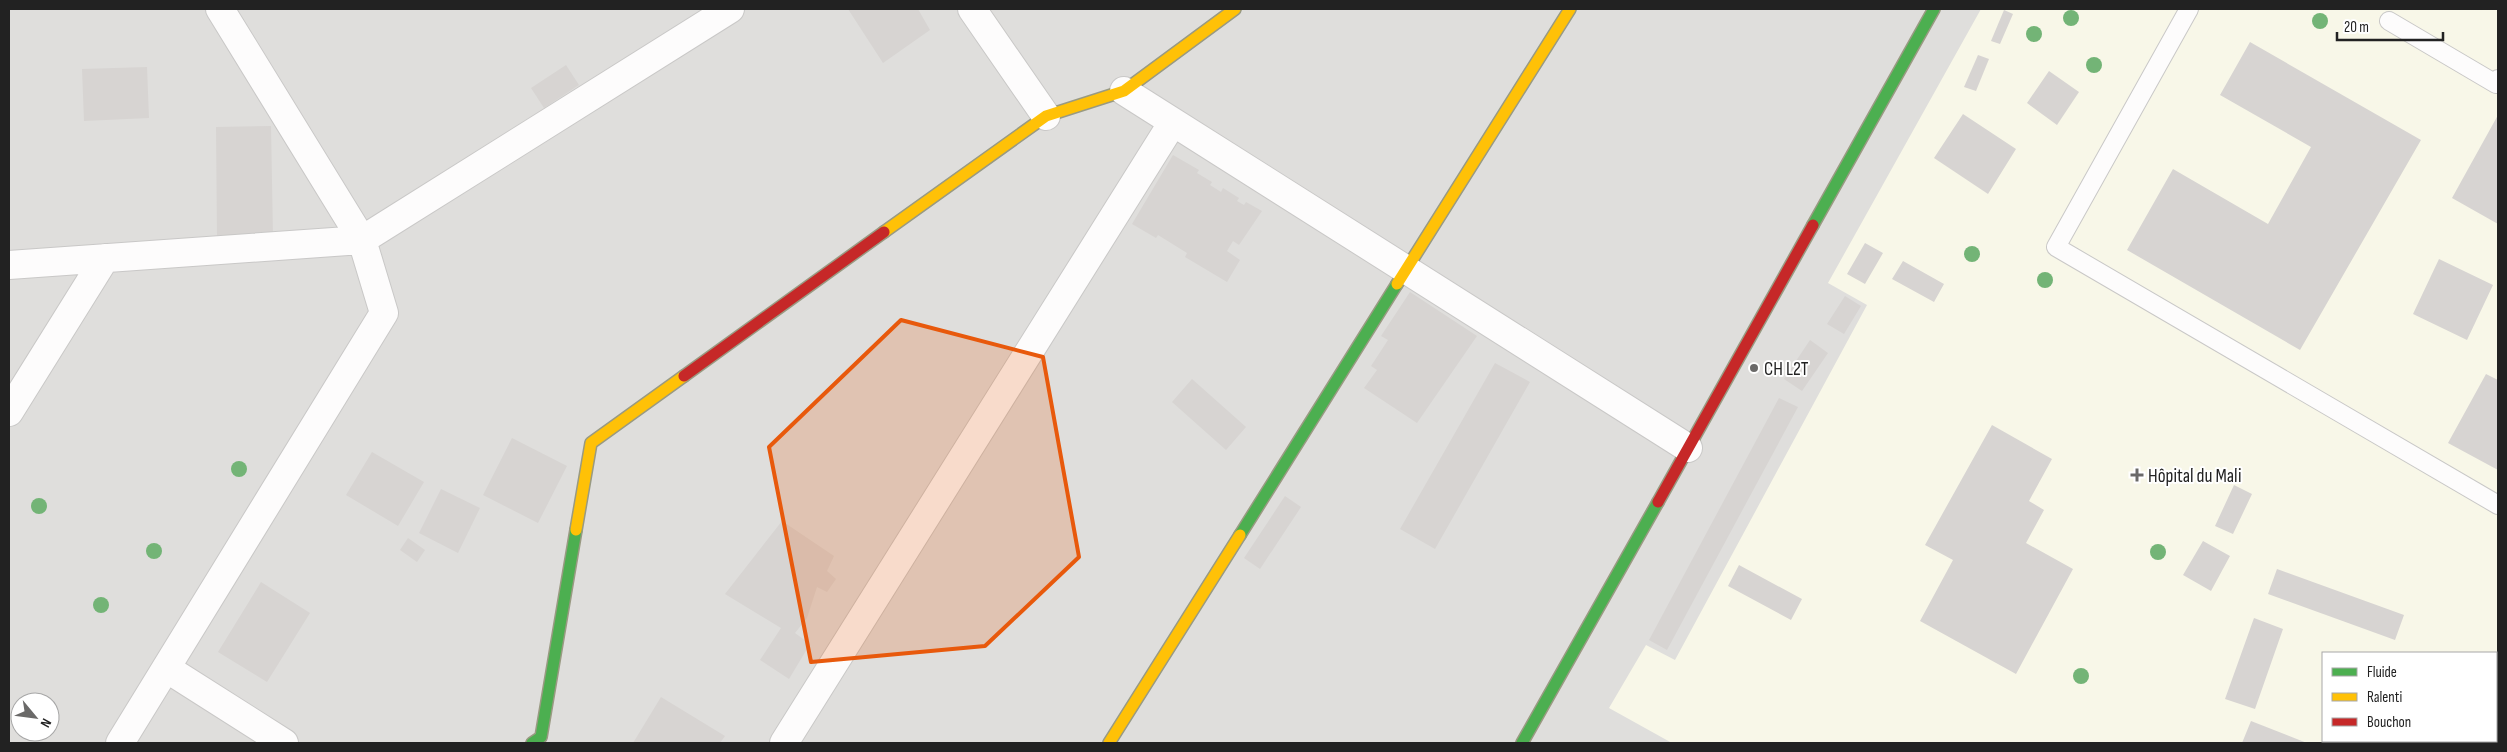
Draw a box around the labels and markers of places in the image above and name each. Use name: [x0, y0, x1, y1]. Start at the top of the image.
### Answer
place label: CH L2T: [1764, 358, 1809, 381]
marker: CH L2T: [1748, 362, 1760, 374]
place label: Hôpital du Mali: [2148, 465, 2241, 488]
marker: Hôpital du Mali: [2130, 468, 2144, 482]

